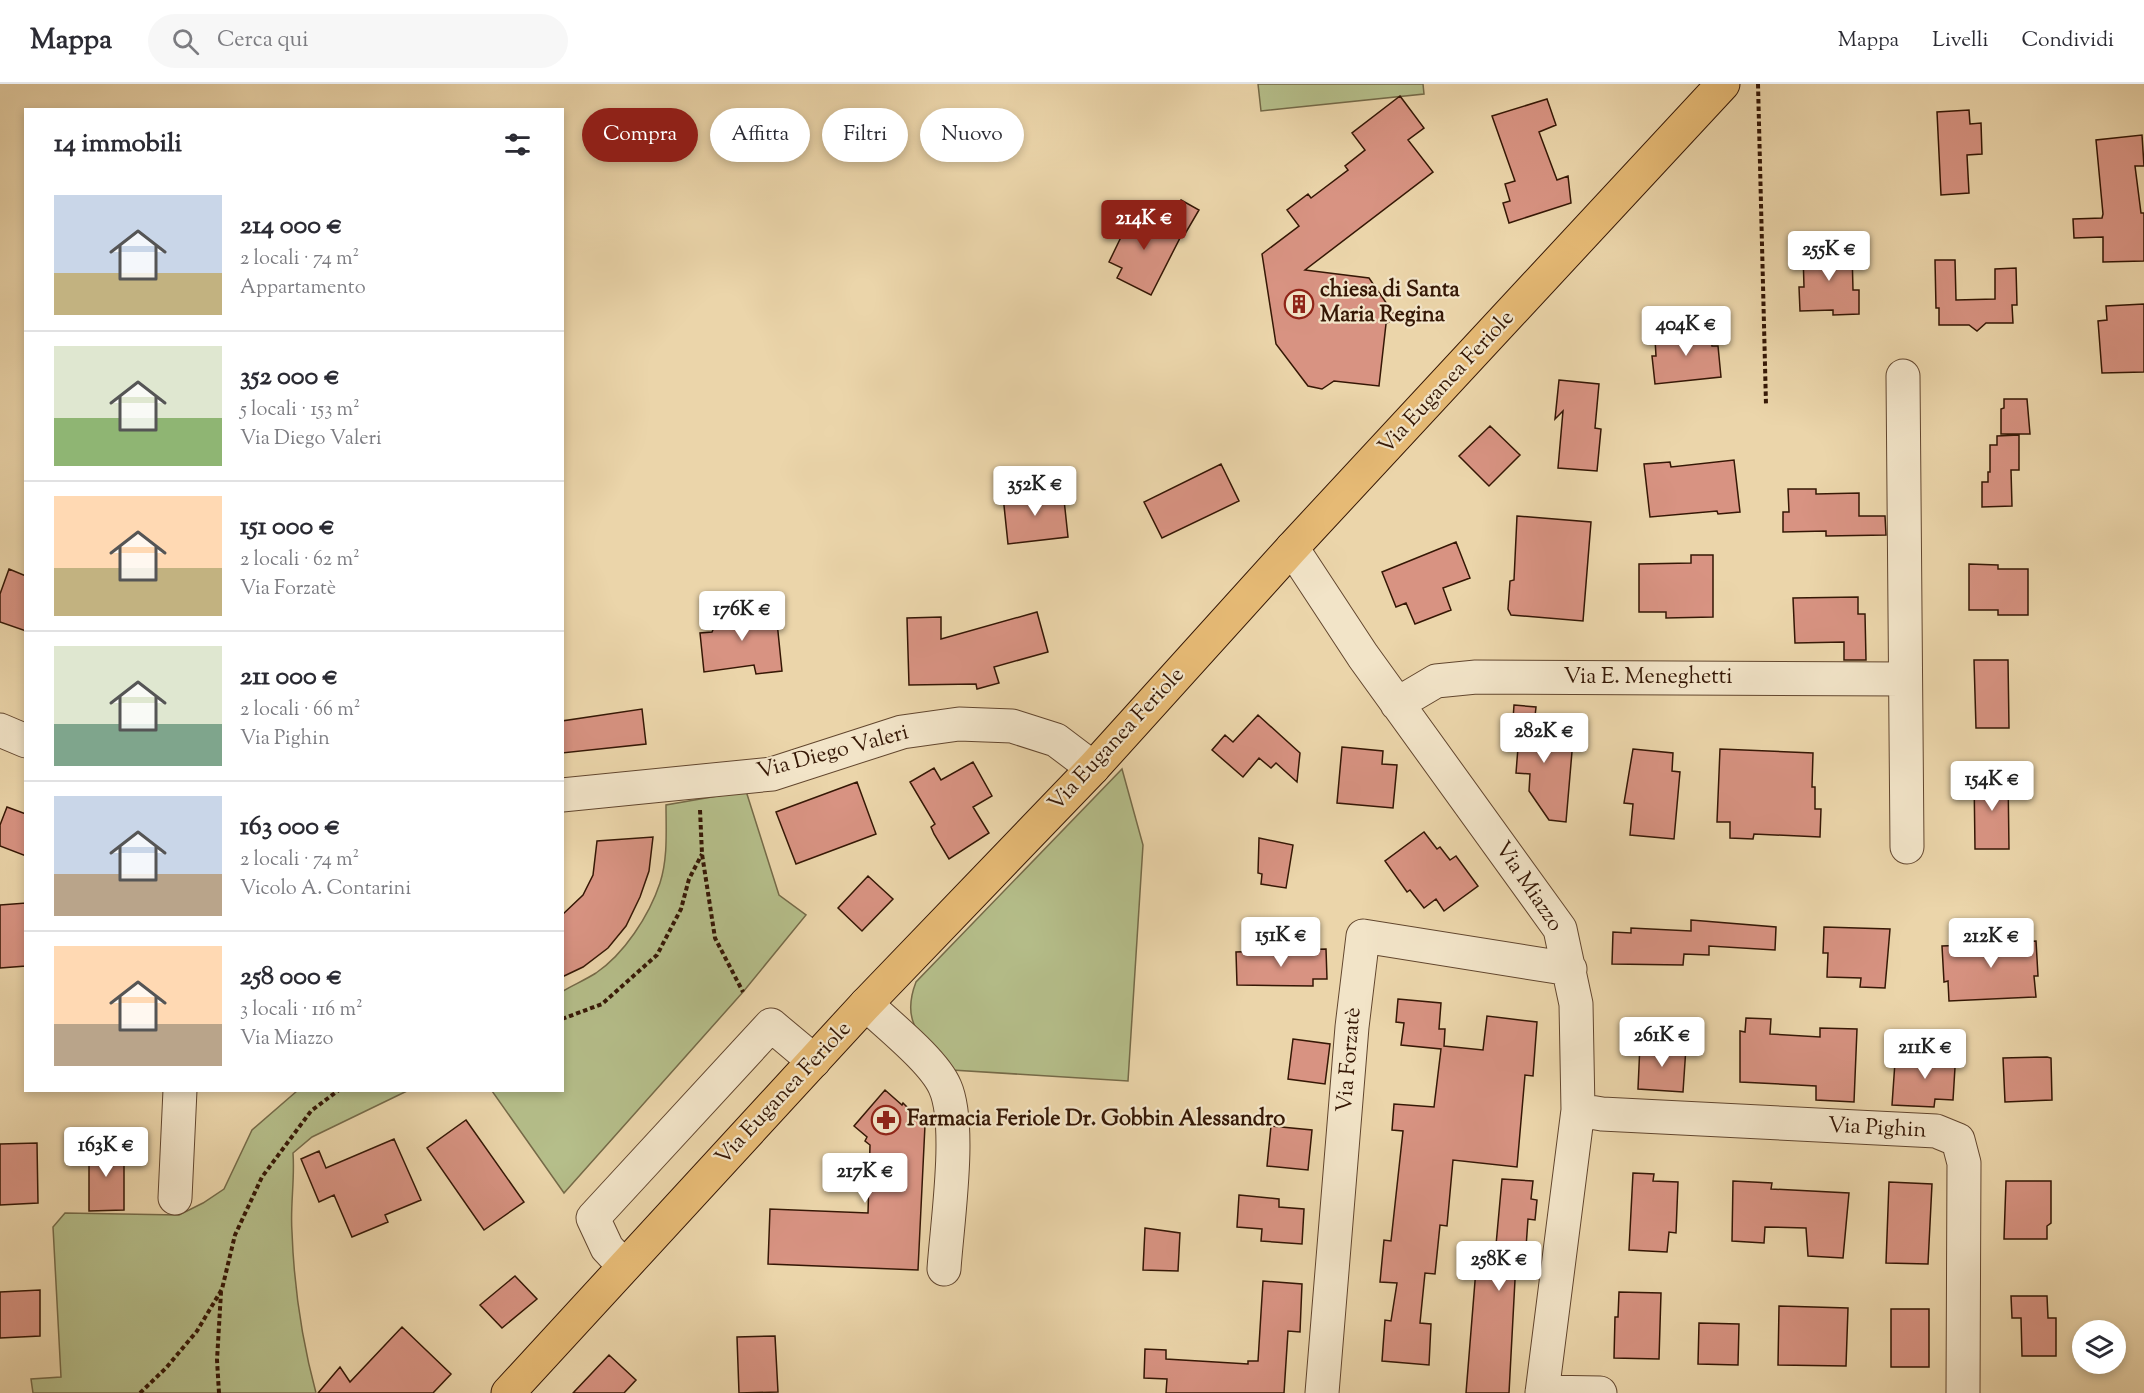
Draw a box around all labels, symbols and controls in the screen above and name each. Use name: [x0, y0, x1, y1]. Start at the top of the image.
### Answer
search box: [148, 14, 568, 68]
text: Mappa: [30, 21, 112, 61]
icon: search: [169, 25, 202, 58]
text: Cerca qui: [217, 25, 308, 57]
text: Mappa: [1838, 26, 1899, 56]
text: Livelli: [1932, 26, 1989, 56]
text: Condividi: [2022, 26, 2114, 56]
chip: Compra: [582, 108, 698, 162]
chip: Affitta: [710, 108, 810, 162]
chip: Filtri: [822, 108, 908, 162]
chip: Nuovo: [920, 108, 1024, 162]
text: 14 immobili: [54, 126, 182, 163]
icon: filters: [501, 128, 534, 161]
pin: 214K €: [1095, 200, 1193, 251]
text: 214K €: [1115, 205, 1173, 234]
text: 214 000 €: [240, 208, 342, 245]
icon: home: [102, 219, 174, 291]
pin: 255K €: [1780, 231, 1878, 282]
text: 255K €: [1802, 236, 1856, 265]
text: 2 locali · 74 m²: [240, 245, 359, 274]
text: Appartamento: [240, 274, 366, 303]
place label: chiesa di Santa Maria Regina: [1320, 275, 1461, 332]
building icon: chiesa di Santa Maria Regina: [1283, 288, 1315, 320]
street label: Via Euganea Feriole: [1372, 304, 1522, 462]
pin: 404K €: [1637, 306, 1735, 357]
text: 404K €: [1656, 311, 1716, 340]
text: 352 000 €: [240, 359, 340, 396]
icon: home: [102, 370, 174, 442]
text: 5 locali · 153 m²: [240, 396, 360, 425]
text: Via Diego Valeri: [240, 425, 382, 454]
pin: 352K €: [986, 466, 1084, 517]
text: 352K €: [1007, 471, 1063, 500]
text: 151 000 €: [240, 509, 335, 546]
icon: home: [102, 520, 174, 592]
text: 2 locali · 62 m²: [240, 546, 360, 575]
text: Via Forzatè: [240, 575, 336, 604]
pin: 176K €: [693, 591, 791, 642]
text: 176K €: [713, 596, 771, 625]
text: 211 000 €: [240, 659, 338, 696]
street label: Via Euganea Feriole: [1042, 661, 1192, 819]
street label: Via E. Meneghetti: [1563, 662, 1733, 694]
icon: home: [102, 670, 174, 742]
text: 2 locali · 66 m²: [240, 696, 360, 725]
pin: 282K €: [1495, 713, 1593, 764]
street label: Via Diego Valeri: [754, 717, 912, 789]
text: 282K €: [1514, 718, 1574, 747]
text: Via Pighin: [240, 725, 330, 754]
pin: 154K €: [1943, 761, 2041, 812]
text: 154K €: [1965, 766, 2019, 795]
text: 163 000 €: [240, 809, 341, 846]
icon: home: [102, 820, 174, 892]
street label: Via Miazzo: [1486, 835, 1570, 939]
text: 2 locali · 74 m²: [240, 846, 359, 875]
text: Vicolo A. Contarini: [240, 875, 411, 904]
pin: 151K €: [1232, 917, 1330, 968]
pin: 212K €: [1942, 918, 2040, 969]
text: 151K €: [1255, 922, 1307, 951]
text: 212K €: [1963, 923, 2019, 952]
text: 258 000 €: [240, 959, 342, 996]
icon: home: [102, 970, 174, 1042]
text: 3 locali · 116 m²: [240, 996, 363, 1025]
street label: Via Forzatè: [1329, 1006, 1371, 1114]
street label: Via Euganea Feriole: [709, 1015, 859, 1173]
pin: 261K €: [1613, 1017, 1711, 1068]
text: 261K €: [1634, 1022, 1690, 1051]
text: Via Miazzo: [240, 1025, 333, 1054]
pin: 211K €: [1876, 1029, 1974, 1080]
text: 211K €: [1898, 1034, 1952, 1063]
pharmacy icon: Farmacia Feriole Dr. Gobbin Alessandro: [870, 1104, 902, 1136]
place label: Farmacia Feriole Dr. Gobbin Alessandro: [907, 1104, 1285, 1136]
street label: Via Pighin: [1827, 1110, 1927, 1148]
pin: 163K €: [57, 1127, 155, 1178]
text: 163K €: [78, 1132, 134, 1161]
pin: 217K €: [816, 1153, 914, 1204]
text: 217K €: [836, 1158, 894, 1187]
pin: 258K €: [1450, 1241, 1548, 1292]
text: 258K €: [1470, 1246, 1528, 1275]
map controls: [2072, 1320, 2126, 1374]
button: layers: [2072, 1320, 2126, 1374]

